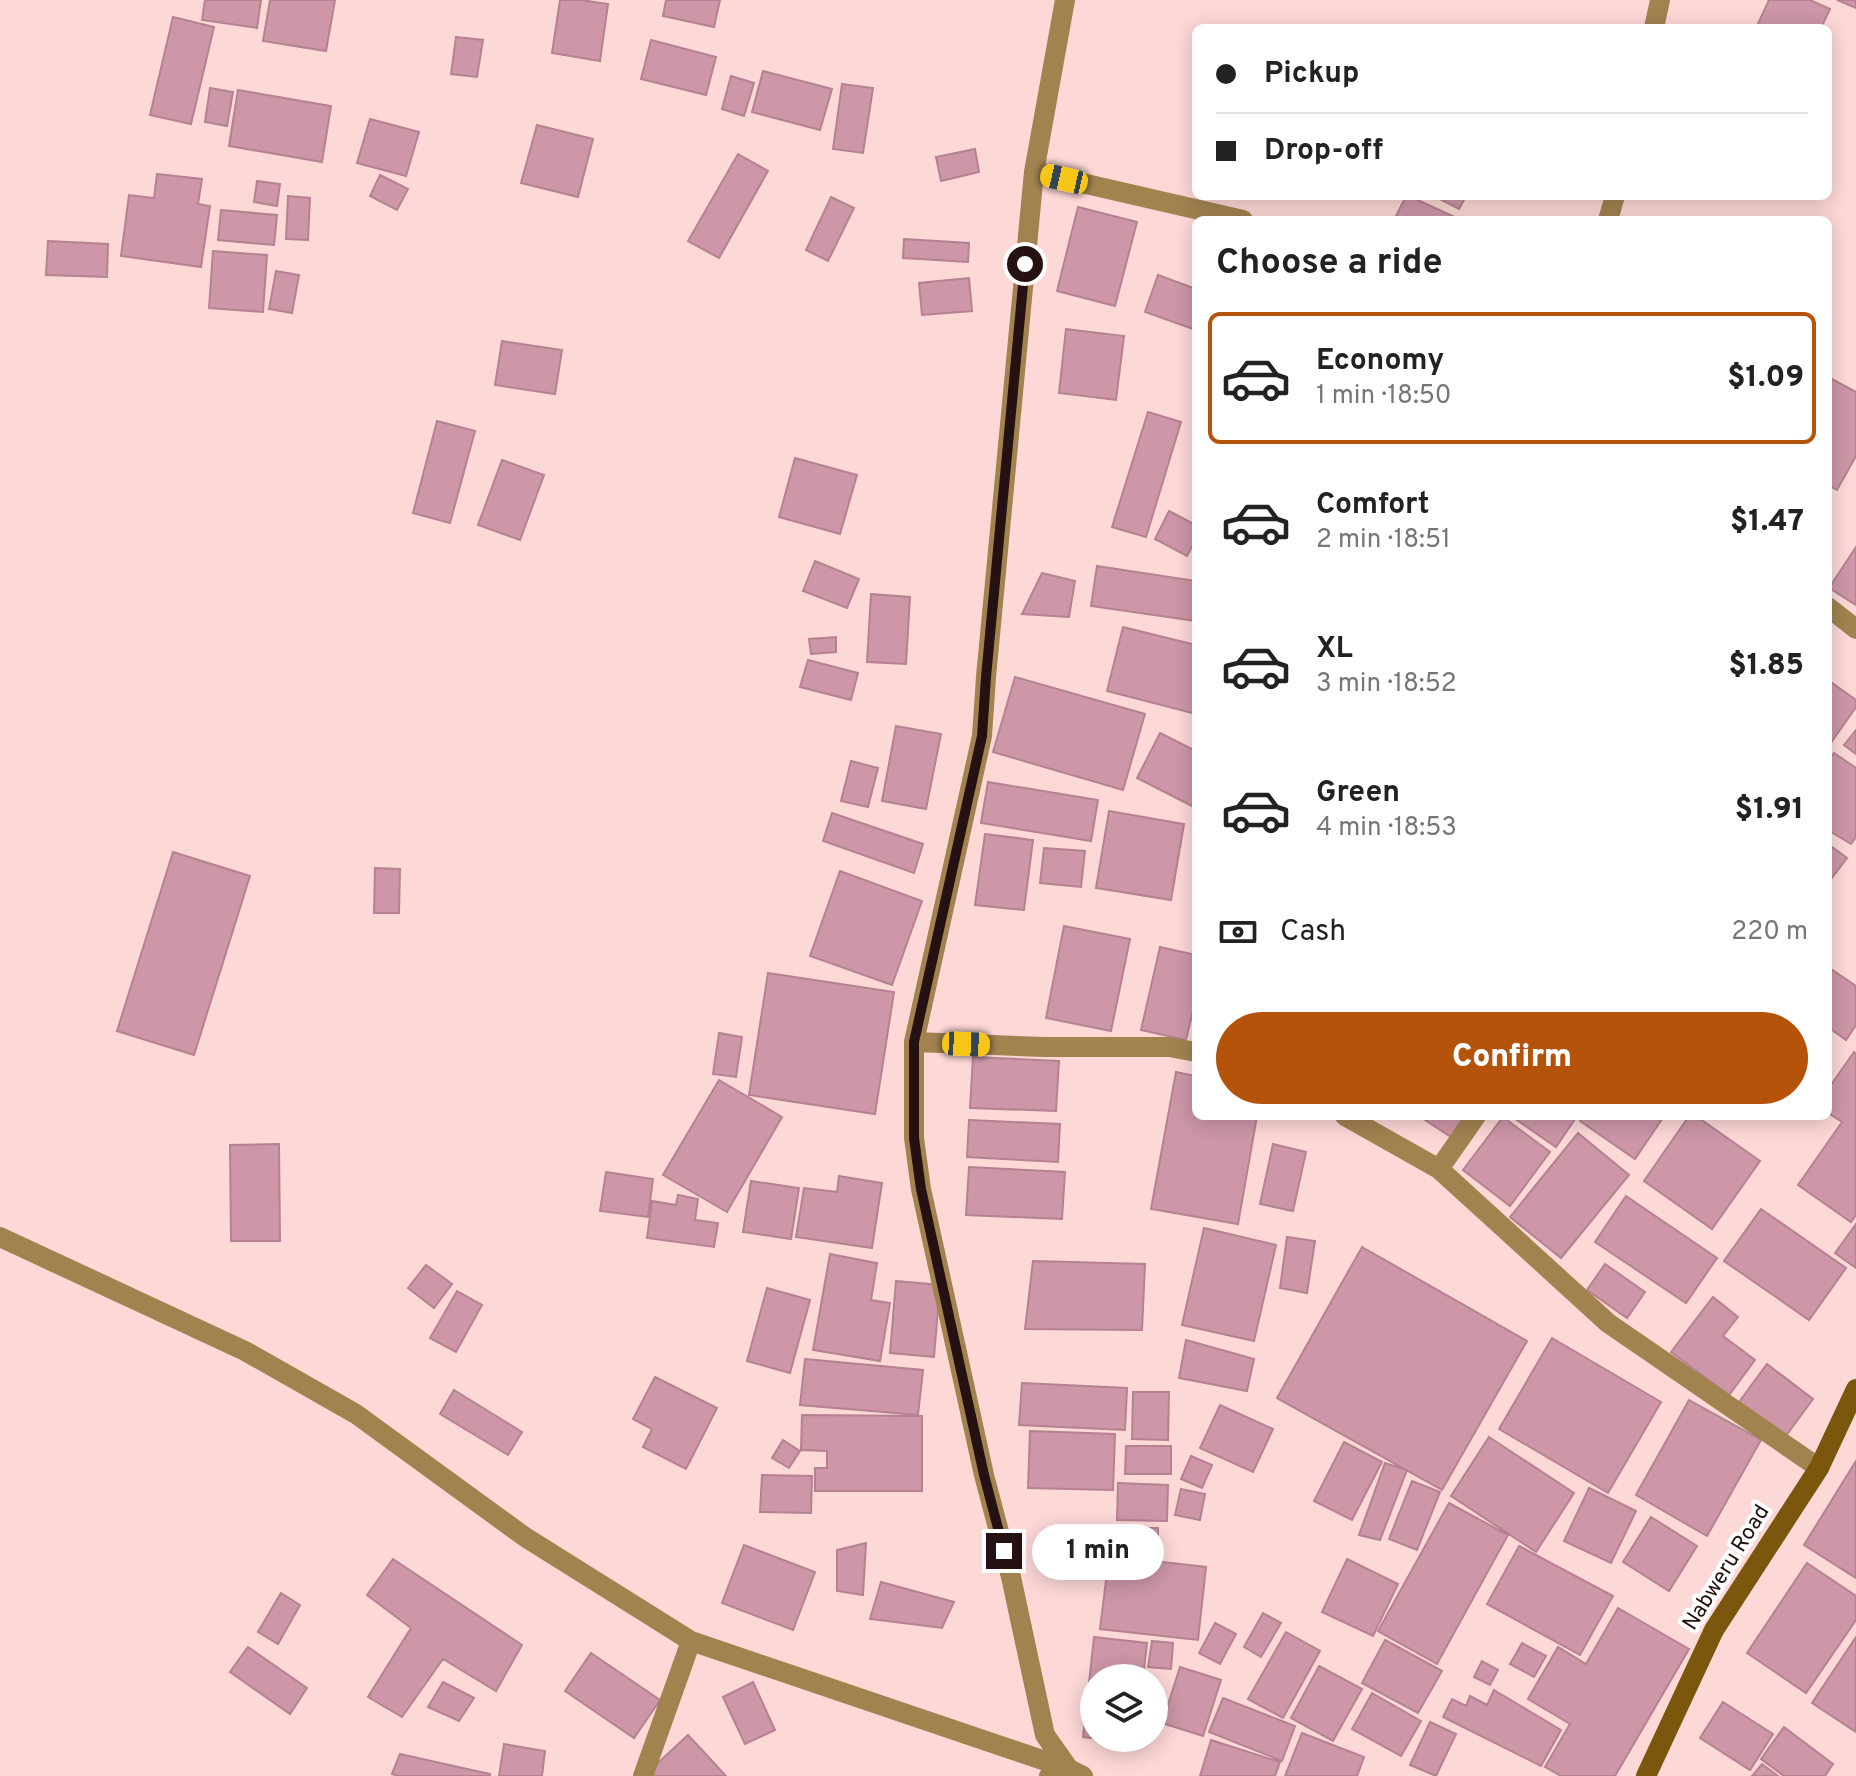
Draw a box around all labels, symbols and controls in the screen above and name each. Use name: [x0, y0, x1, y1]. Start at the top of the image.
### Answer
text: Pickup: [1264, 56, 1359, 93]
text: Drop-off: [1264, 133, 1383, 170]
car: [1038, 162, 1090, 196]
text: Choose a ride: [1216, 241, 1442, 287]
route start: [1007, 246, 1043, 282]
icon: car: [1220, 342, 1292, 414]
text: Economy: [1316, 343, 1444, 380]
text: $1.09: [1727, 360, 1804, 397]
text: 1 min · 18:50: [1316, 380, 1452, 413]
icon: car: [1220, 486, 1292, 558]
text: Comfort: [1316, 487, 1429, 524]
text: $1.47: [1730, 504, 1804, 541]
text: 2 min · 18:51: [1316, 524, 1451, 557]
icon: car: [1220, 630, 1292, 702]
text: XL: [1316, 631, 1353, 668]
text: $1.85: [1728, 648, 1804, 685]
text: 3 min · 18:52: [1316, 668, 1457, 701]
icon: car: [1220, 774, 1292, 846]
text: Green: [1316, 775, 1400, 812]
text: $1.91: [1735, 792, 1804, 829]
text: 4 min · 18:53: [1316, 812, 1457, 845]
icon: cash: [1216, 910, 1260, 954]
text: Cash: [1280, 914, 1346, 951]
text: 220 m: [1731, 916, 1808, 949]
button: Confirm: [1216, 1012, 1808, 1104]
car: [942, 1031, 990, 1057]
street label: Nabweru Road: [1678, 1500, 1776, 1636]
callout: 1 min: [1032, 1523, 1164, 1579]
route end: [986, 1533, 1022, 1569]
text: 1 min: [1066, 1535, 1130, 1568]
map controls: [1080, 1664, 1168, 1752]
button: layers: [1080, 1664, 1168, 1752]

